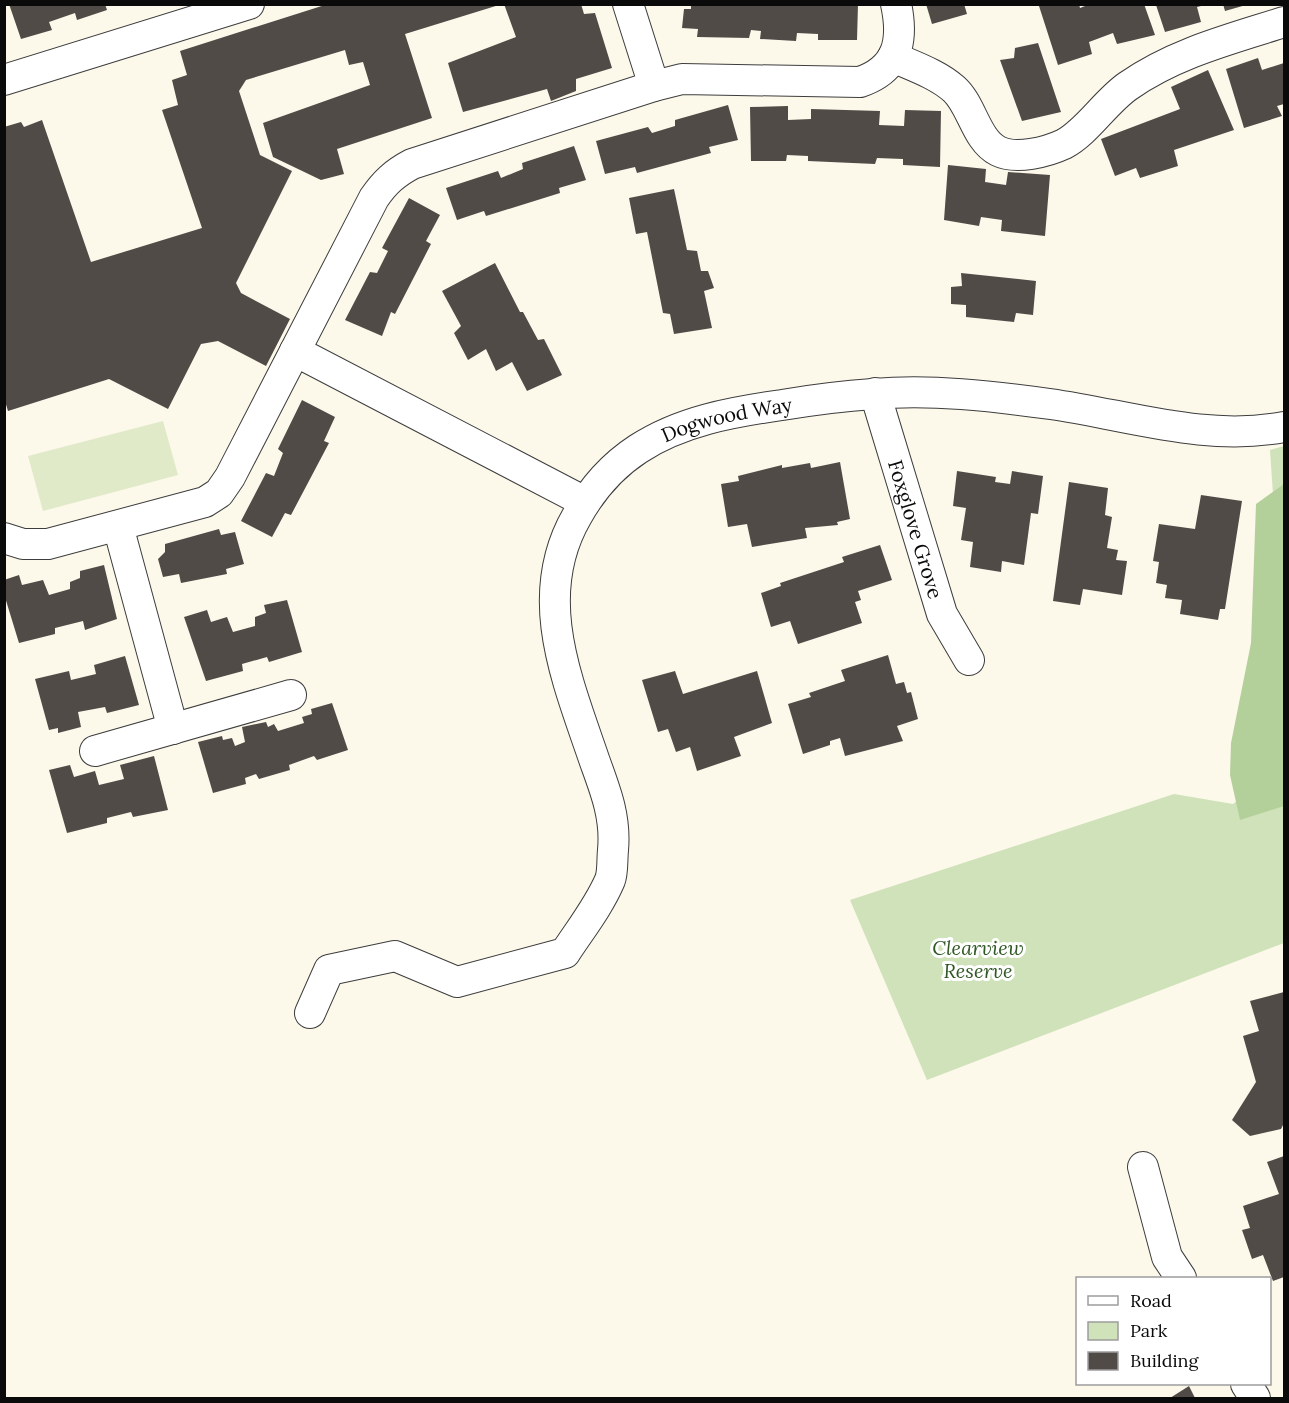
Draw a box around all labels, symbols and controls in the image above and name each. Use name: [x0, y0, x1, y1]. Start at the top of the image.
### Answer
street label: Dogwood Way: [657, 391, 794, 447]
street label: Foxglove Grove: [883, 456, 949, 601]
park label: Clearview Reserve: [932, 935, 1024, 983]
legend: [1076, 1277, 1271, 1385]
text: Road: [1130, 1289, 1172, 1312]
text: Park: [1130, 1319, 1168, 1342]
text: Building: [1130, 1349, 1200, 1372]

